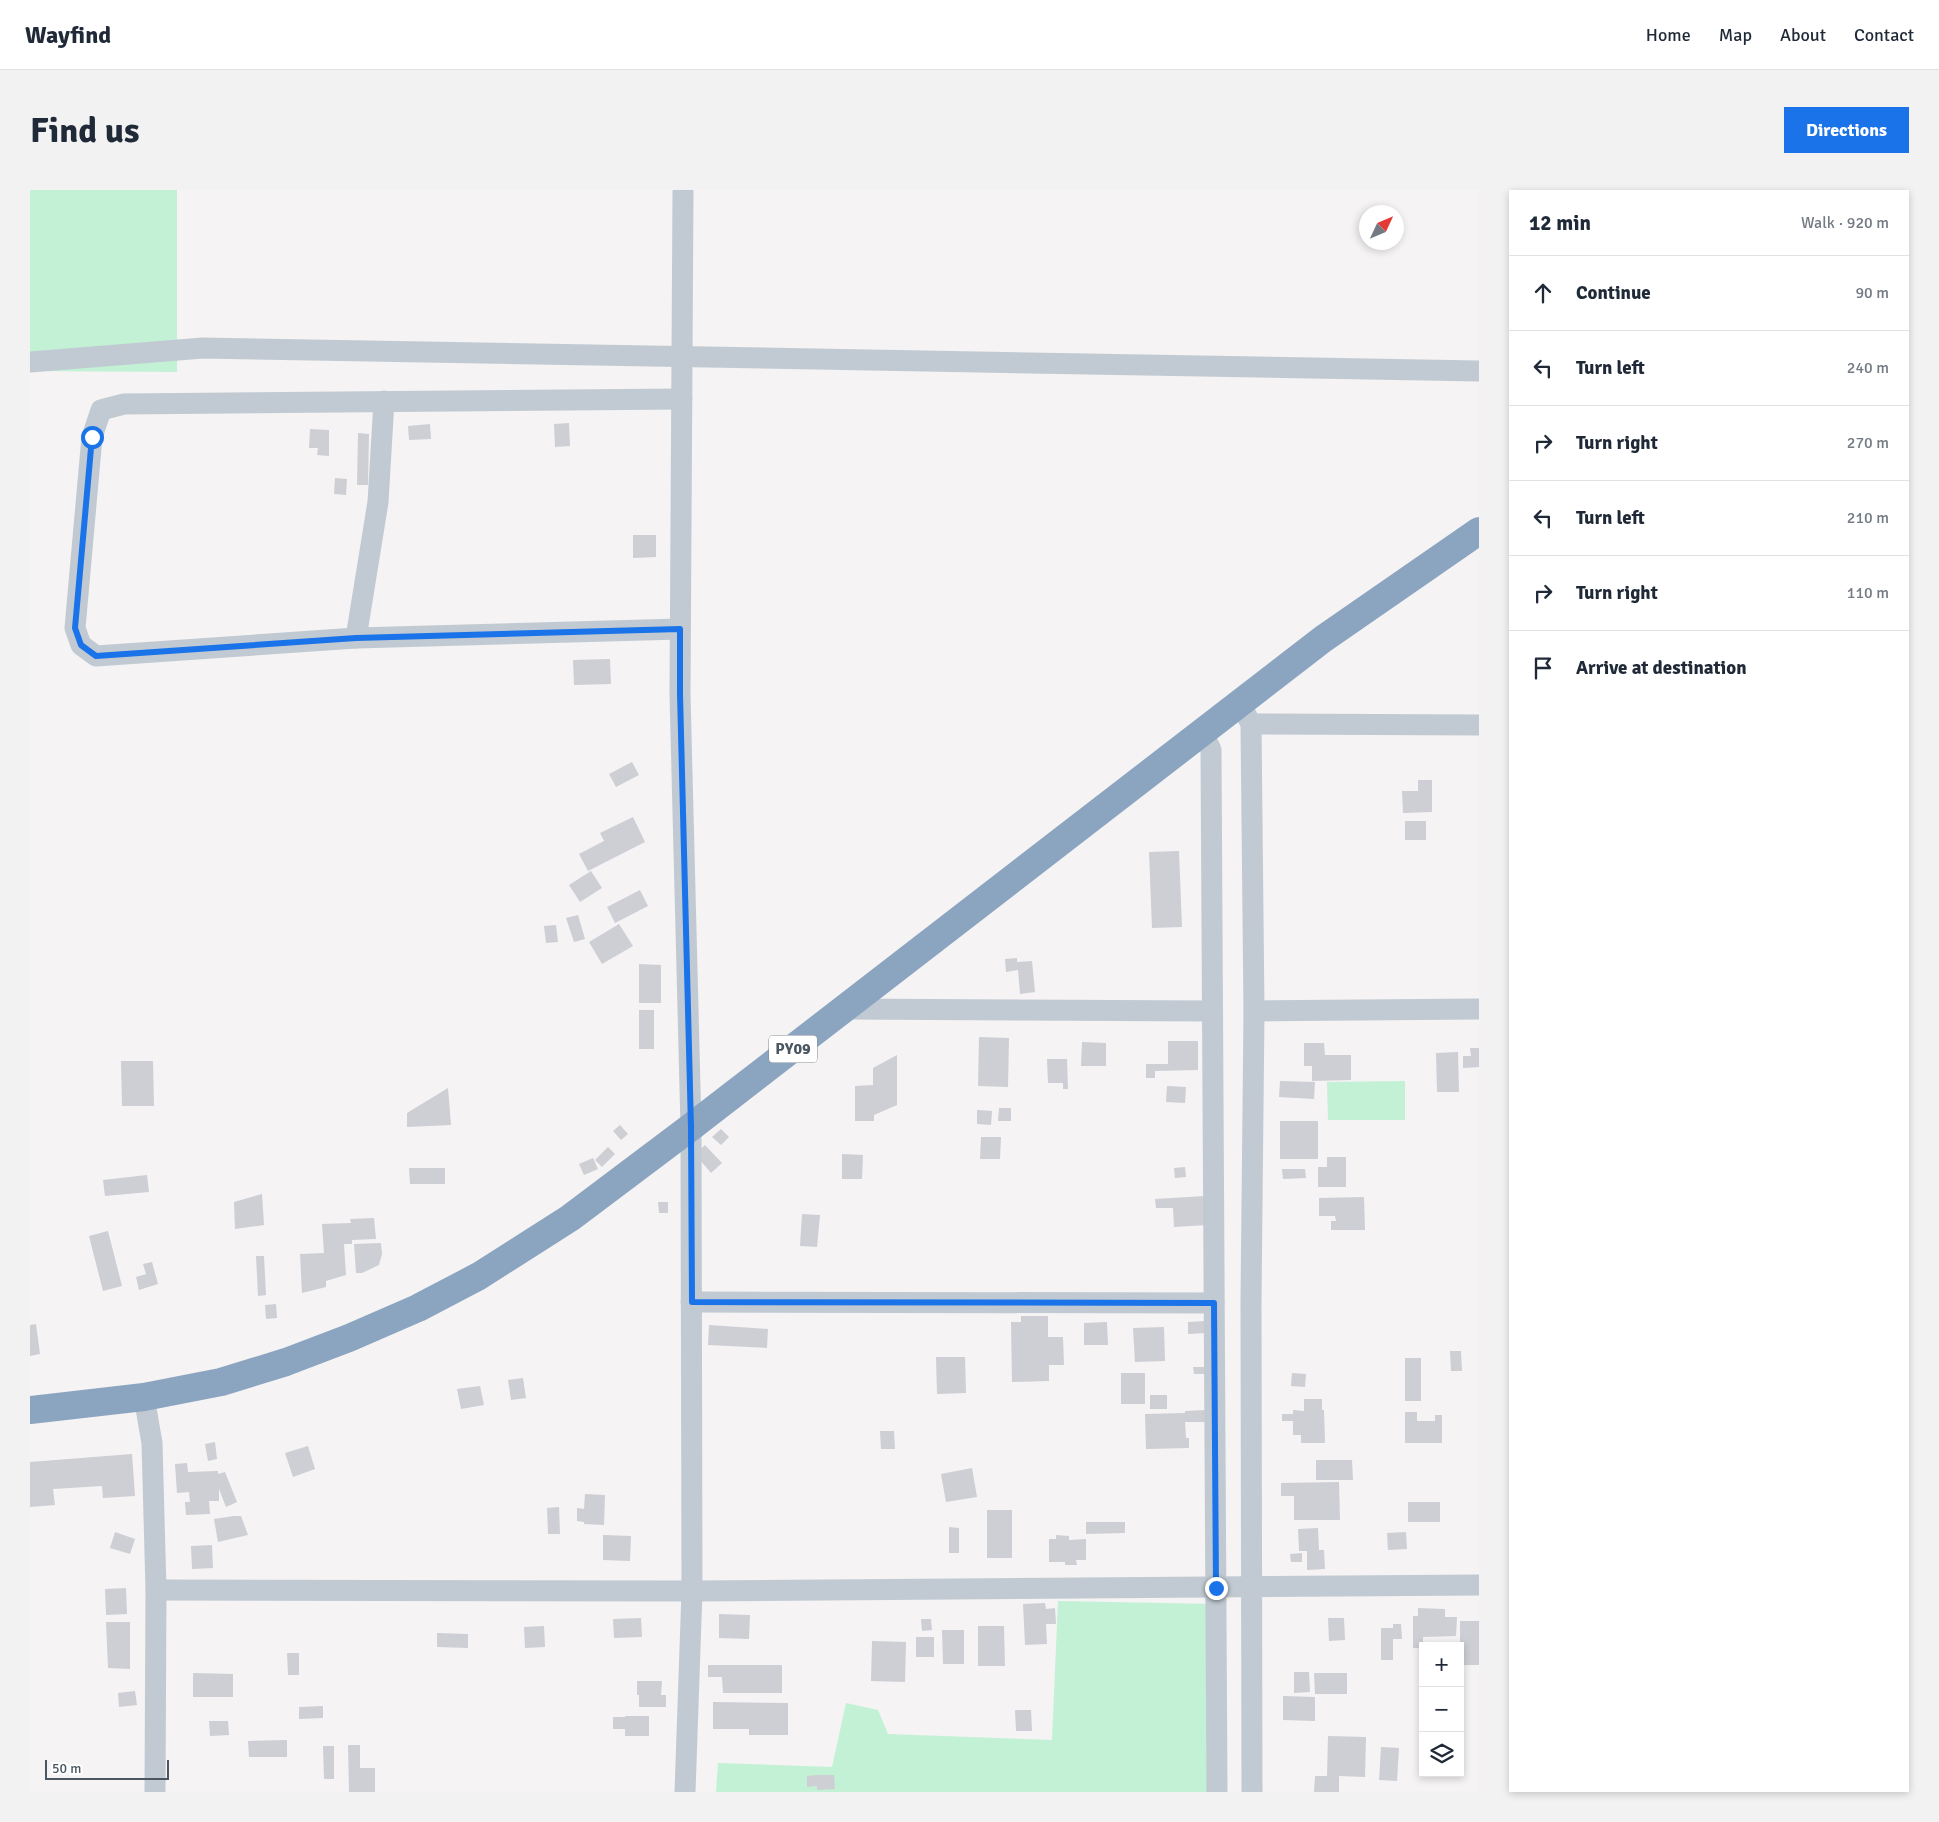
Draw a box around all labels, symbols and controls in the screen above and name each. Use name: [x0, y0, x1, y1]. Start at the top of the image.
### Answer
text: Wayfind: [25, 20, 111, 50]
text: Home: [1646, 24, 1691, 46]
text: Map: [1719, 24, 1752, 46]
text: About: [1780, 24, 1826, 46]
text: Contact: [1854, 24, 1914, 46]
button: Directions: [1784, 107, 1909, 153]
text: Find us: [30, 109, 140, 152]
north arrow: [1359, 205, 1404, 250]
text: 12 min: [1529, 210, 1591, 236]
text: Walk · 920 m: [1801, 213, 1889, 233]
icon: ahead: [1529, 279, 1557, 307]
text: Continue: [1576, 281, 1651, 305]
text: 90 m: [1855, 283, 1889, 303]
icon: left: [1529, 354, 1557, 382]
text: Turn left: [1576, 356, 1645, 380]
text: 240 m: [1847, 358, 1889, 378]
route start: [81, 426, 104, 449]
icon: right: [1529, 429, 1557, 457]
text: Turn right: [1576, 431, 1658, 455]
text: 270 m: [1847, 433, 1889, 453]
icon: left: [1529, 504, 1557, 532]
text: Turn left: [1576, 506, 1645, 530]
text: 210 m: [1847, 508, 1889, 528]
icon: right: [1529, 579, 1557, 607]
text: Turn right: [1576, 581, 1658, 605]
text: 110 m: [1847, 583, 1889, 603]
icon: arrive: [1529, 654, 1557, 682]
text: Arrive at destination: [1576, 656, 1747, 680]
road number: PY09: [769, 1036, 817, 1062]
route end: [1205, 1577, 1228, 1600]
map controls: [1419, 1642, 1464, 1777]
button: +: [1419, 1642, 1464, 1687]
button: −: [1419, 1687, 1464, 1732]
button: layers: [1419, 1732, 1464, 1777]
scale bar: [45, 1757, 169, 1780]
text: 50 m: [52, 1760, 81, 1777]

